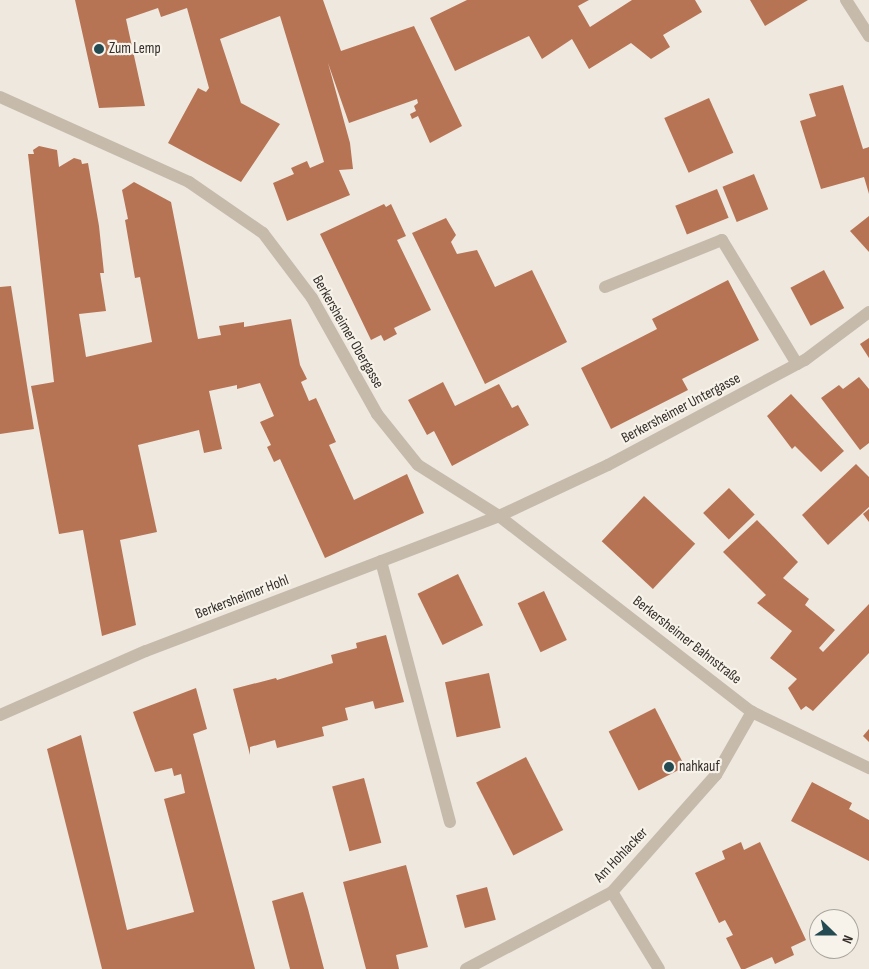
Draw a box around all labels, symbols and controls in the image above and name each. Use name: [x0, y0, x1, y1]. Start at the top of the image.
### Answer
place label: Zum Lemp: [109, 40, 161, 58]
marker: Zum Lemp: [93, 43, 105, 55]
street label: Berkersheimer Obergasse: [308, 272, 388, 392]
street label: Berkersheimer Untergasse: [618, 369, 744, 447]
street label: Berkersheimer Hohl: [193, 571, 291, 623]
street label: Berkersheimer Bahnstraße: [629, 592, 745, 688]
place label: nahkauf: [679, 758, 720, 776]
marker: nahkauf: [663, 761, 675, 773]
street label: Am Hohlacker: [590, 824, 652, 886]
north arrow: [809, 909, 859, 959]
text: N: [838, 933, 857, 946]

